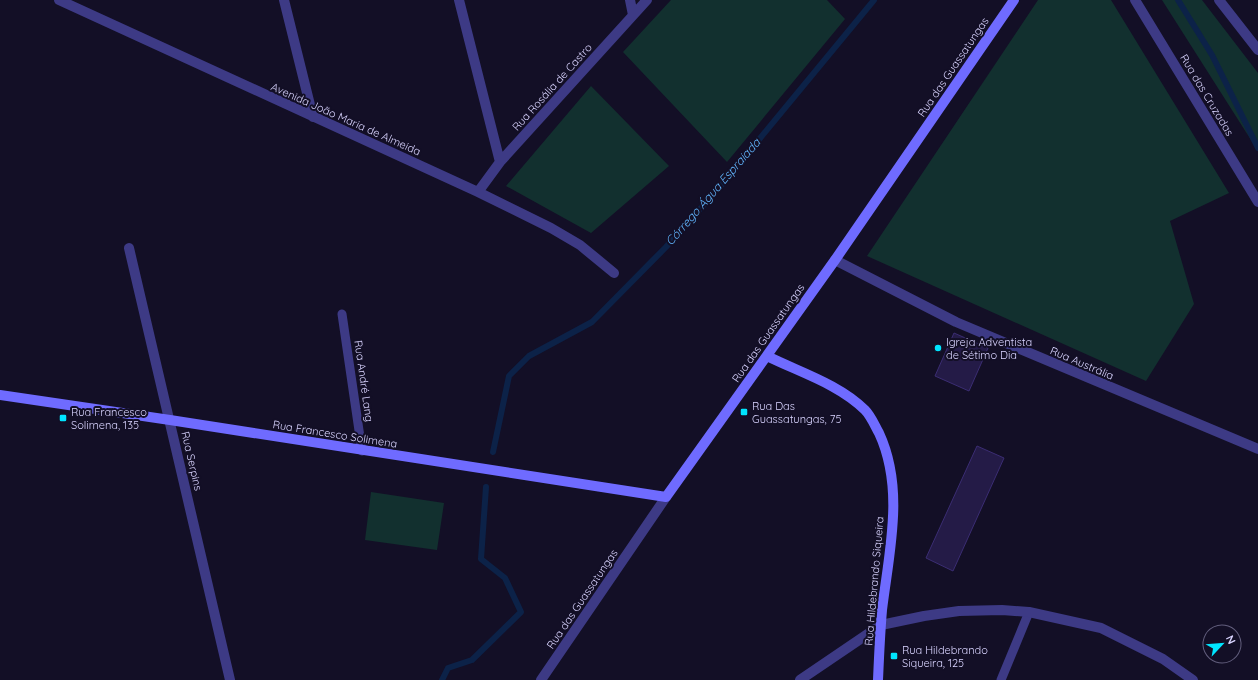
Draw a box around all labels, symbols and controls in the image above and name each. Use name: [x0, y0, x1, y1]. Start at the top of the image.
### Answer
street label: Rua das Guassatungas: [914, 14, 992, 120]
street label: Rua Rosália de Castro: [509, 40, 595, 134]
street label: Rua das Cruzadas: [1177, 52, 1237, 138]
street label: Avenida João Maria de Almeida: [269, 80, 423, 158]
water label: Córrego Água Espraiada: [662, 135, 764, 248]
street label: Rua das Guassatungas: [729, 281, 807, 385]
place label: Igreja Adventista de Sétimo Dia: [946, 335, 1032, 362]
street label: Rua André Lang: [351, 339, 377, 423]
marker: Igreja Adventista de Sétimo Dia: [933, 343, 943, 353]
street label: Rua Austrália: [1048, 343, 1116, 383]
place label: Rua Das Guassatungas, 75: [752, 399, 841, 426]
place label: Rua Francesco Solimena, 135: [71, 405, 147, 432]
marker: Rua Das Guassatungas, 75: [739, 407, 749, 417]
marker: Rua Francesco Solimena, 135: [58, 413, 68, 423]
street label: Rua Francesco Solimena: [272, 417, 398, 451]
street label: Rua Serpins: [178, 430, 206, 492]
street label: Rua Hildebrando Siqueira: [861, 516, 887, 646]
street label: Rua das Guassatungas: [543, 546, 621, 652]
north arrow: [1202, 624, 1242, 664]
text: N: [1223, 633, 1239, 646]
place label: Rua Hildebrando Siqueira, 125: [902, 643, 988, 670]
marker: Rua Hildebrando Siqueira, 125: [889, 651, 899, 661]

